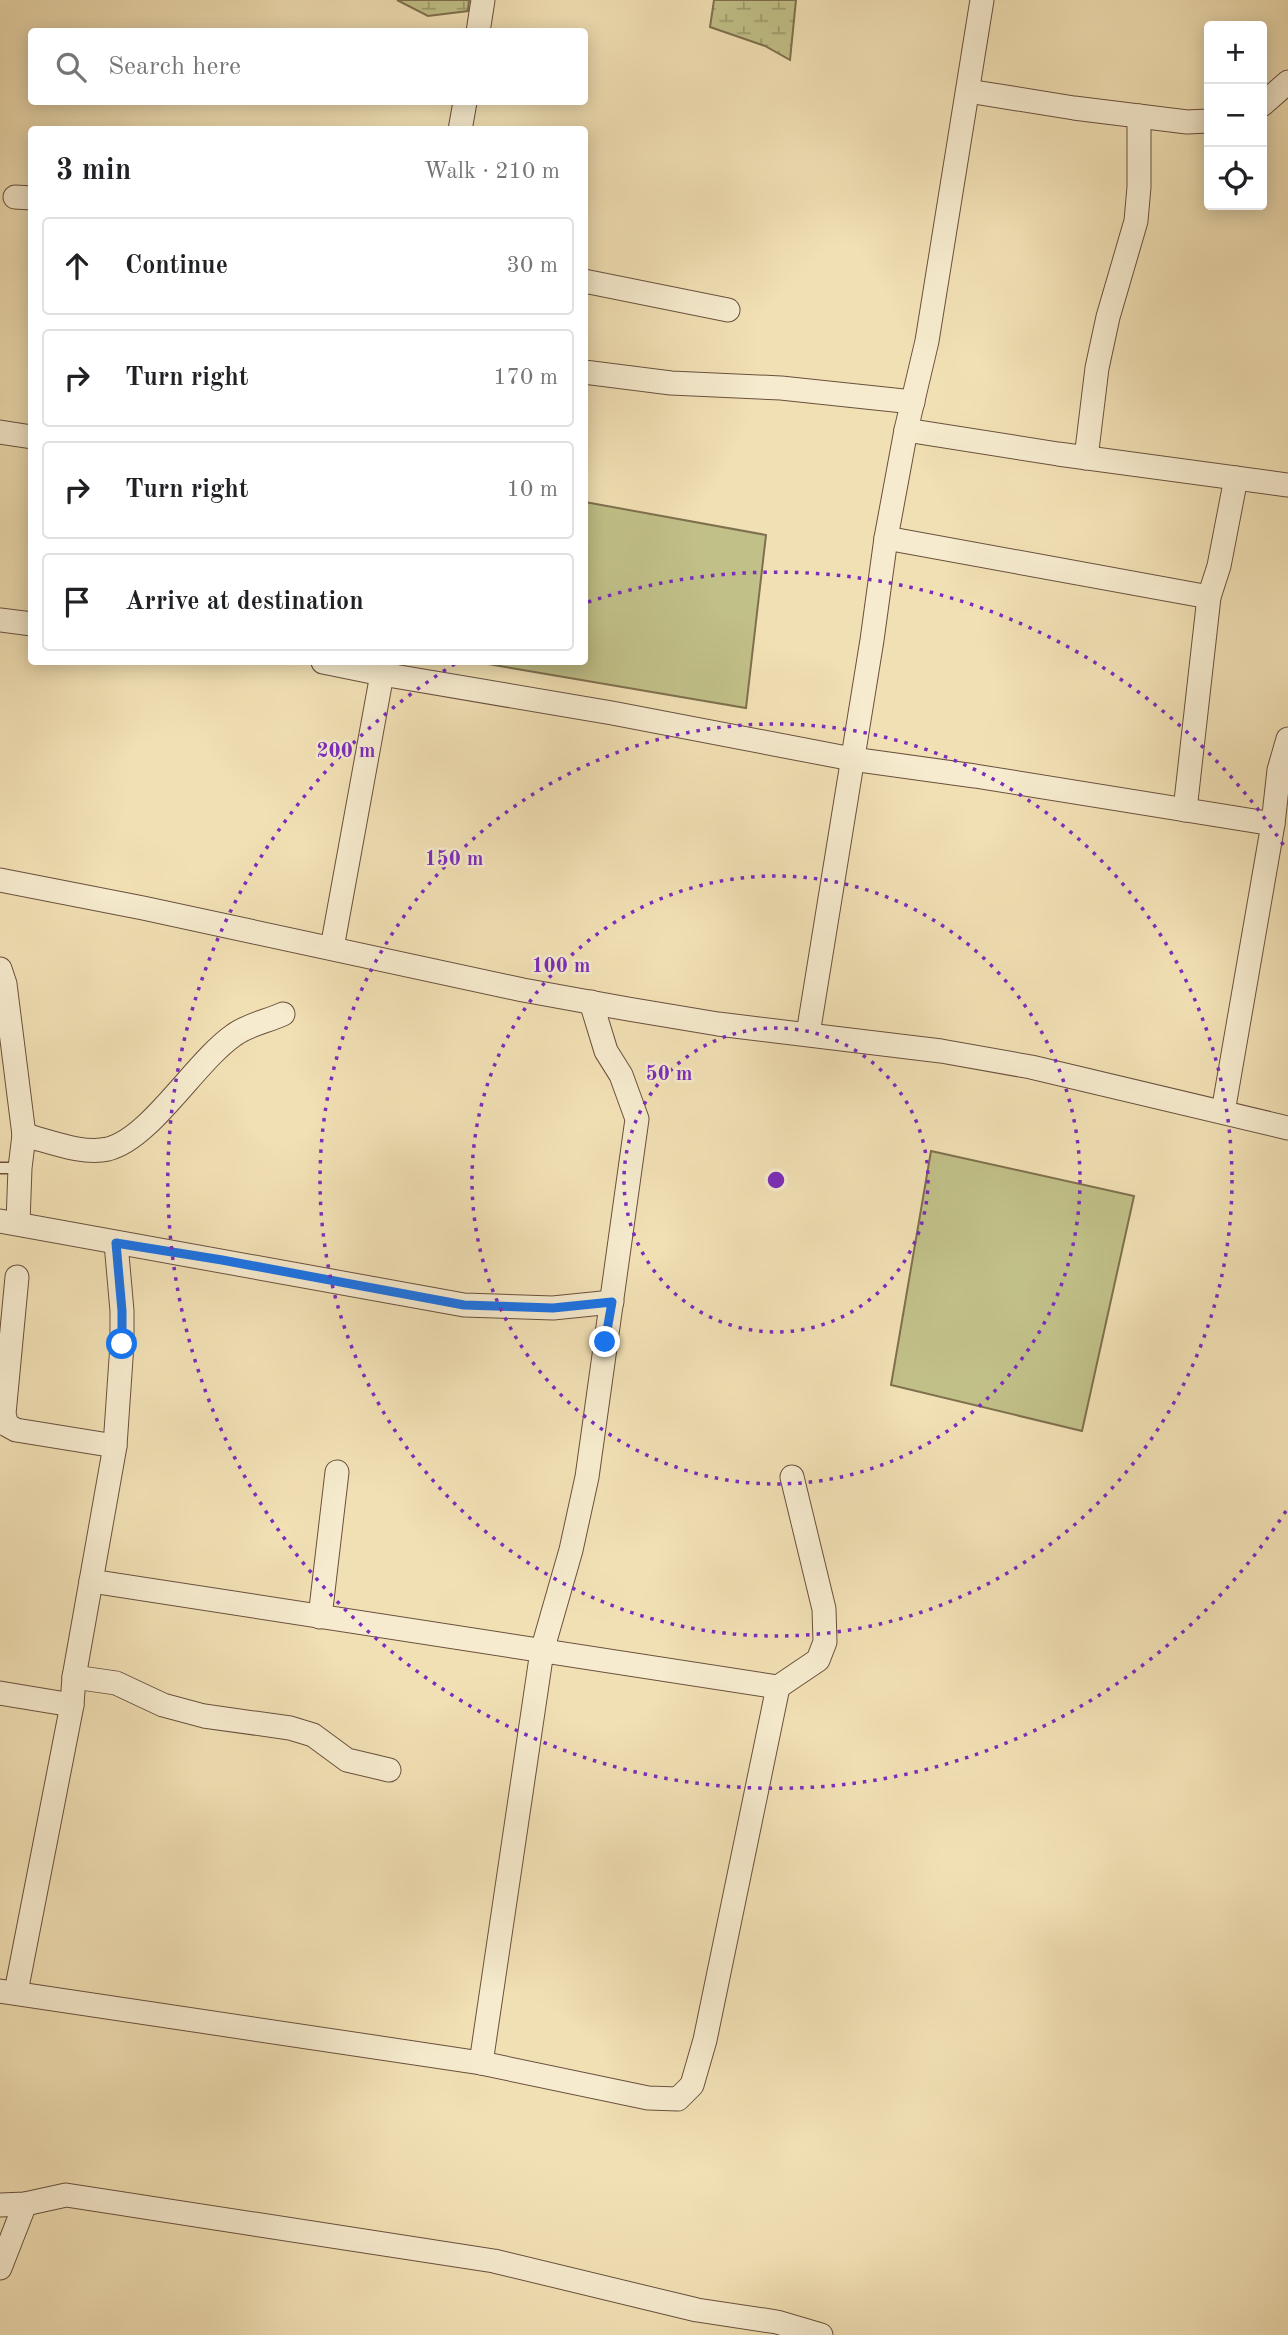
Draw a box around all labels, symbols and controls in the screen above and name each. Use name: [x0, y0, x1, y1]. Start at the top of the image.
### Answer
map controls: [1204, 21, 1267, 210]
button: +: [1204, 21, 1267, 84]
search box: [28, 28, 588, 105]
icon: search: [52, 48, 90, 86]
text: Search here: [108, 54, 241, 80]
button: −: [1204, 84, 1267, 147]
button: locate: [1204, 147, 1267, 210]
text: 3 min: [56, 156, 131, 186]
text: Walk · 210 m: [424, 160, 560, 183]
icon: ahead: [58, 247, 96, 285]
text: Continue: [125, 253, 228, 279]
text: 30 m: [507, 254, 558, 277]
icon: right: [58, 359, 96, 397]
text: Turn right: [125, 365, 248, 391]
text: 170 m: [493, 366, 558, 389]
icon: right: [58, 471, 96, 509]
text: Turn right: [125, 477, 248, 503]
text: 10 m: [507, 478, 558, 501]
icon: arrive: [58, 583, 96, 621]
text: Arrive at destination: [125, 589, 364, 615]
text: 200 m: [316, 741, 376, 762]
text: 150 m: [424, 849, 484, 870]
text: 100 m: [531, 956, 591, 977]
text: 50 m: [645, 1064, 693, 1085]
centre of rings: [764, 1168, 788, 1192]
route end: [589, 1326, 620, 1357]
route start: [106, 1328, 137, 1359]

